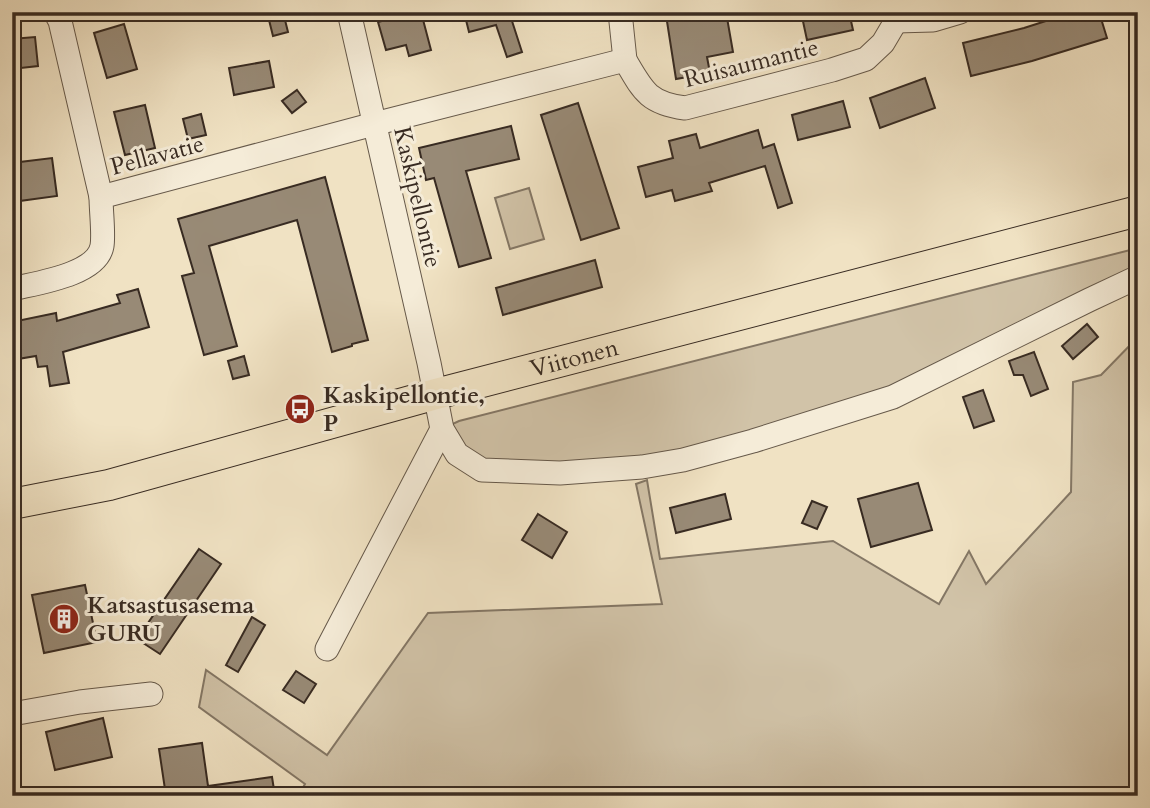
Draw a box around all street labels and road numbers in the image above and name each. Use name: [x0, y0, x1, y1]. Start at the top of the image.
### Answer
street label: Ruisaumantie: [680, 31, 822, 96]
street label: Kaskipellontie: [385, 123, 450, 271]
street label: Pellavatie: [107, 127, 207, 184]
street label: Viitonen: [527, 331, 622, 386]

